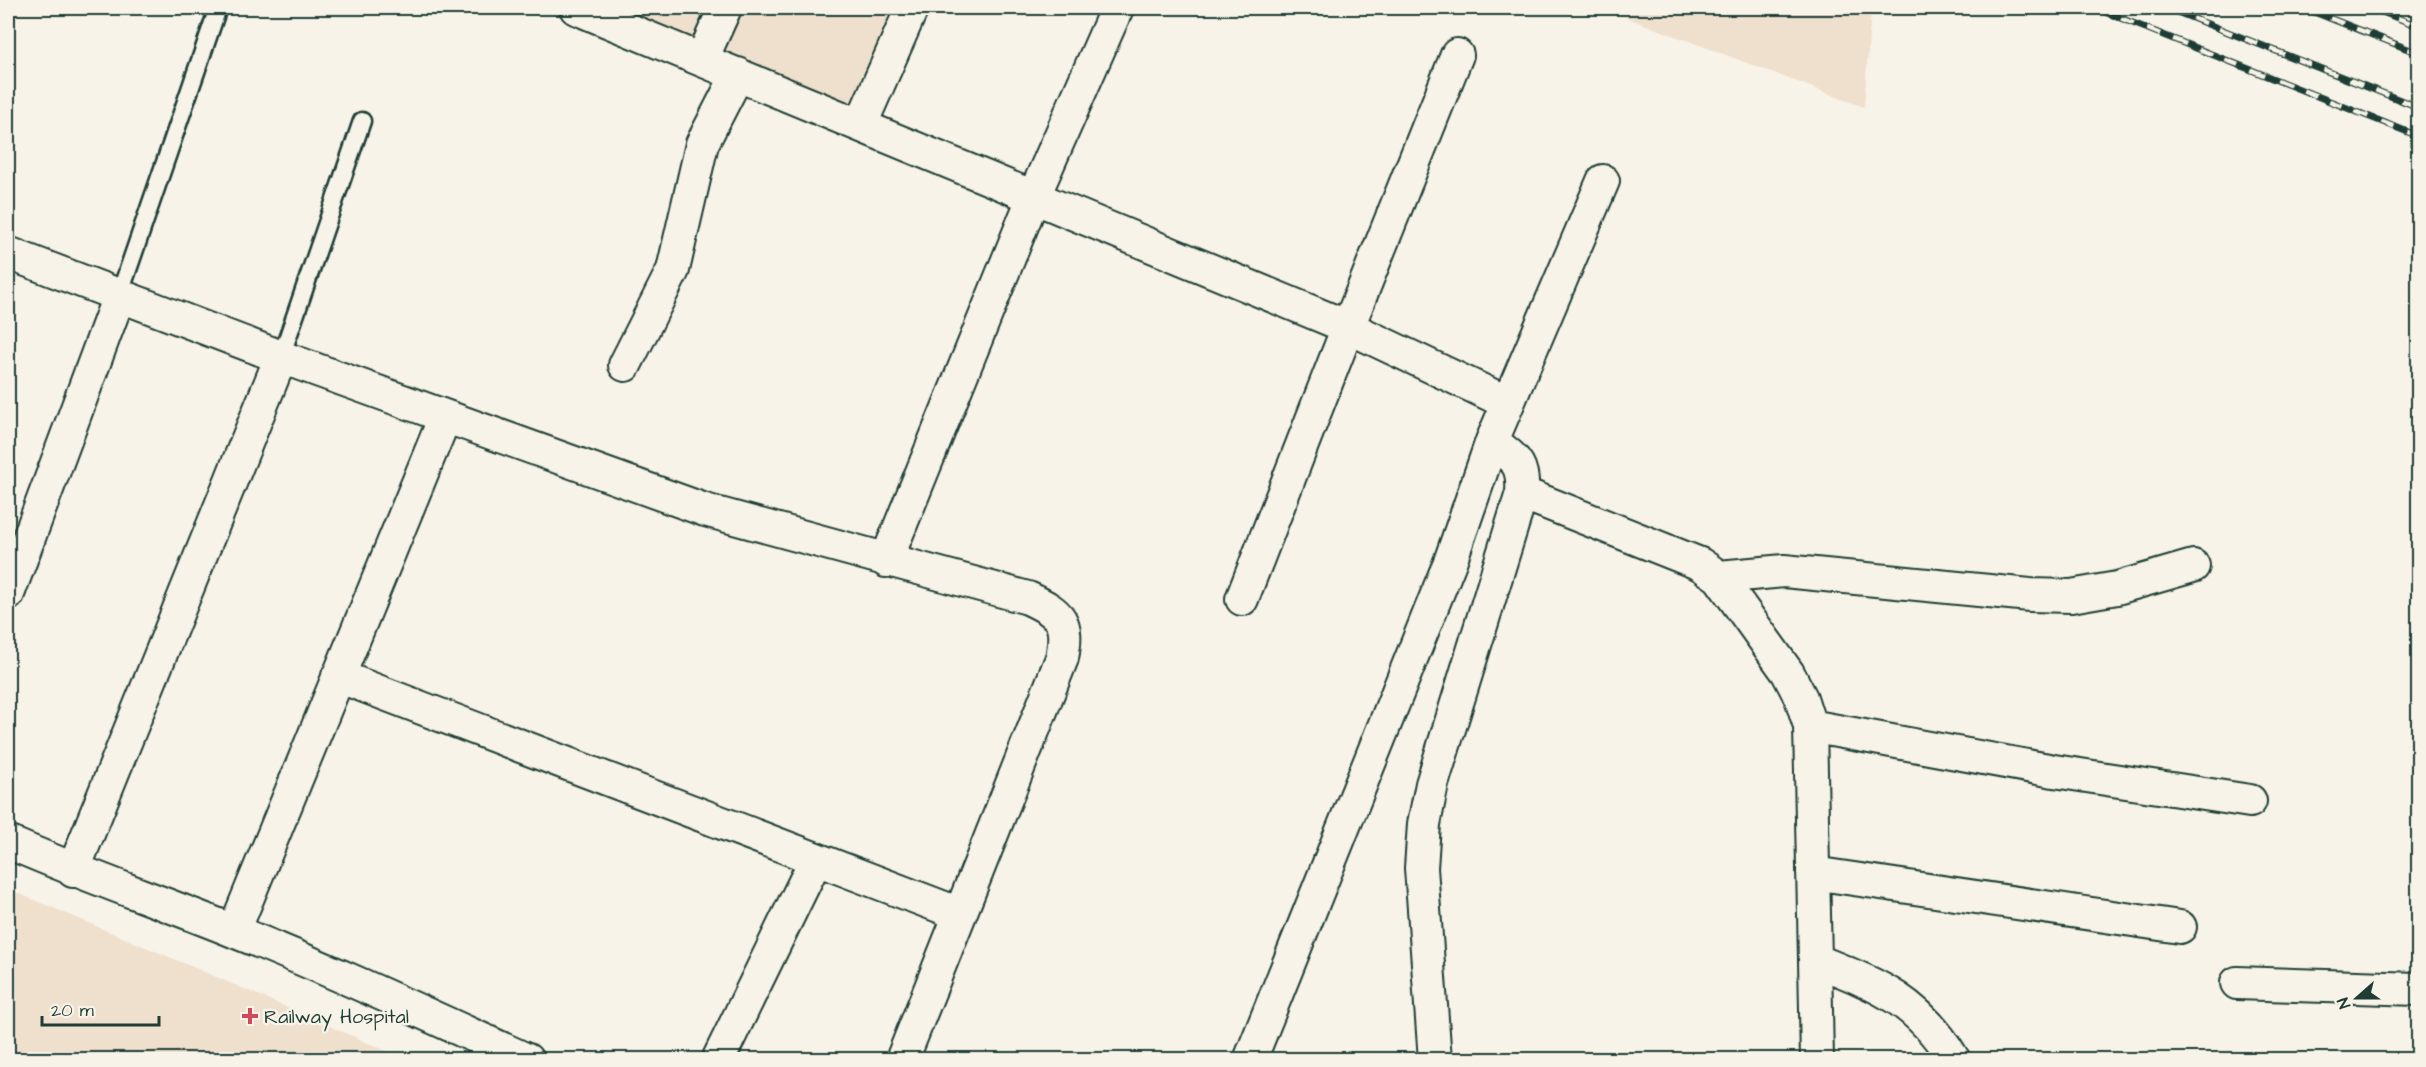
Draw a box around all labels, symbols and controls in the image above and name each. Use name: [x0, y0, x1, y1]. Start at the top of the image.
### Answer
north arrow: [2327, 968, 2387, 1028]
scale bar: [42, 989, 159, 1027]
text: N: [2332, 994, 2356, 1012]
text: 20 m: [51, 998, 94, 1023]
place label: Railway Hospital: [264, 1003, 409, 1032]
marker: Railway Hospital: [241, 1007, 259, 1025]

